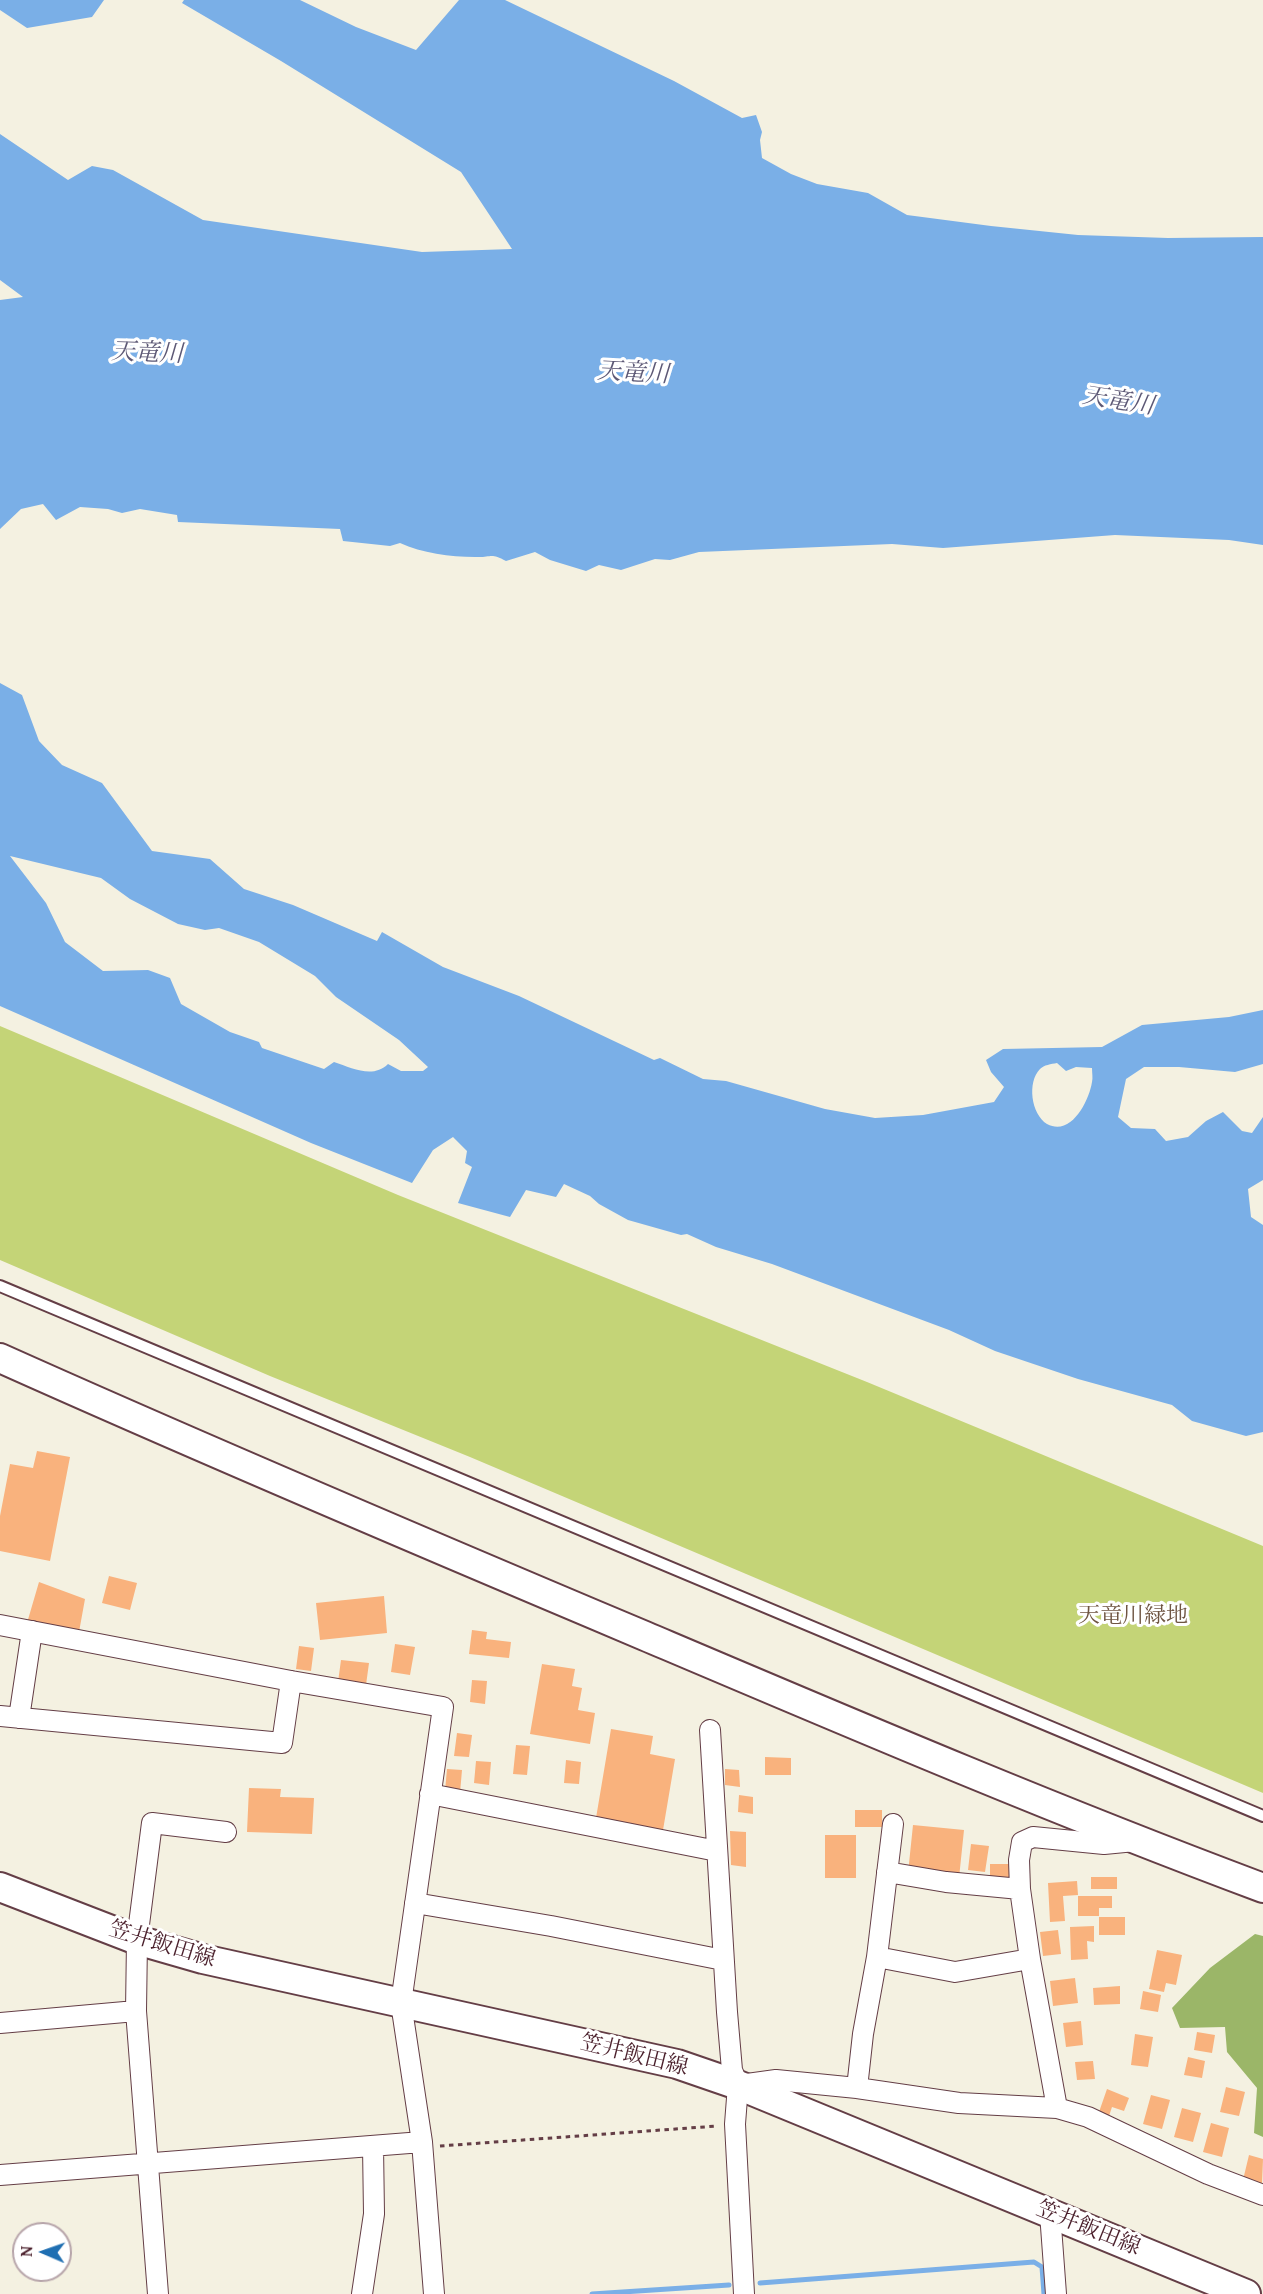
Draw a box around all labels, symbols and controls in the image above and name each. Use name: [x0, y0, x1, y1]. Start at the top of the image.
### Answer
water label: 天竜川: [111, 338, 183, 370]
water label: 天竜川: [596, 358, 670, 390]
water label: 天竜川: [1080, 382, 1156, 422]
park label: 天竜川緑地: [1078, 1603, 1188, 1629]
street label: 笠井飯田線: [106, 1916, 218, 1974]
street label: 笠井飯田線: [577, 2030, 691, 2082]
street label: 笠井飯田線: [1032, 2196, 1144, 2262]
north arrow: [12, 2222, 72, 2282]
text: N: [14, 2246, 38, 2257]

